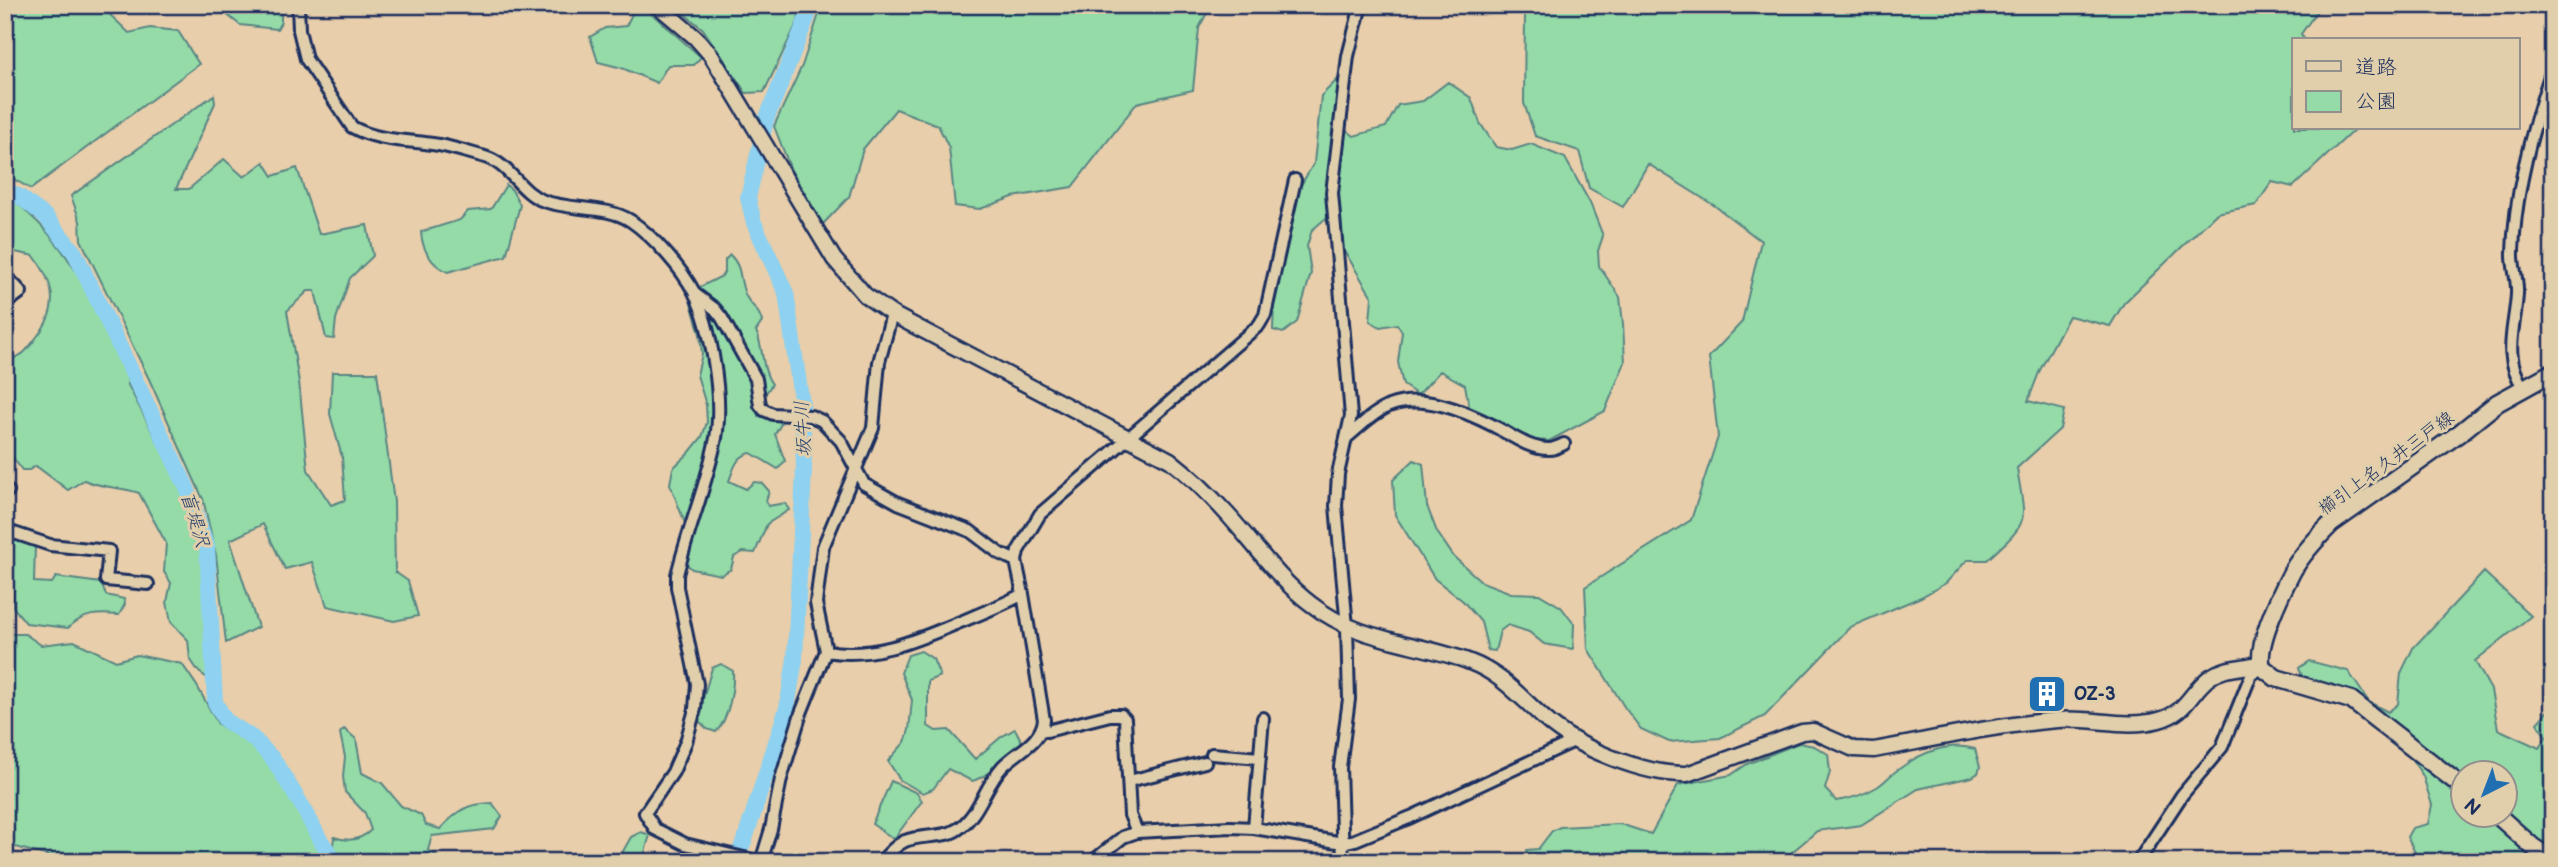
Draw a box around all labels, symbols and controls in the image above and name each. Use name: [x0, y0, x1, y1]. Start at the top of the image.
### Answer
legend: [2292, 38, 2520, 130]
text: 道路: [2355, 55, 2397, 80]
text: 公園: [2355, 89, 2397, 114]
water label: 坂牛川: [791, 400, 816, 458]
street label: 櫛引上名久井三戸線: [2315, 407, 2458, 520]
water label: 盲堤沢: [175, 489, 214, 551]
building icon: OZ-3: [2026, 673, 2068, 715]
place label: OZ-3: [2074, 684, 2115, 705]
north arrow: [2450, 758, 2520, 828]
text: N: [2461, 792, 2487, 819]

